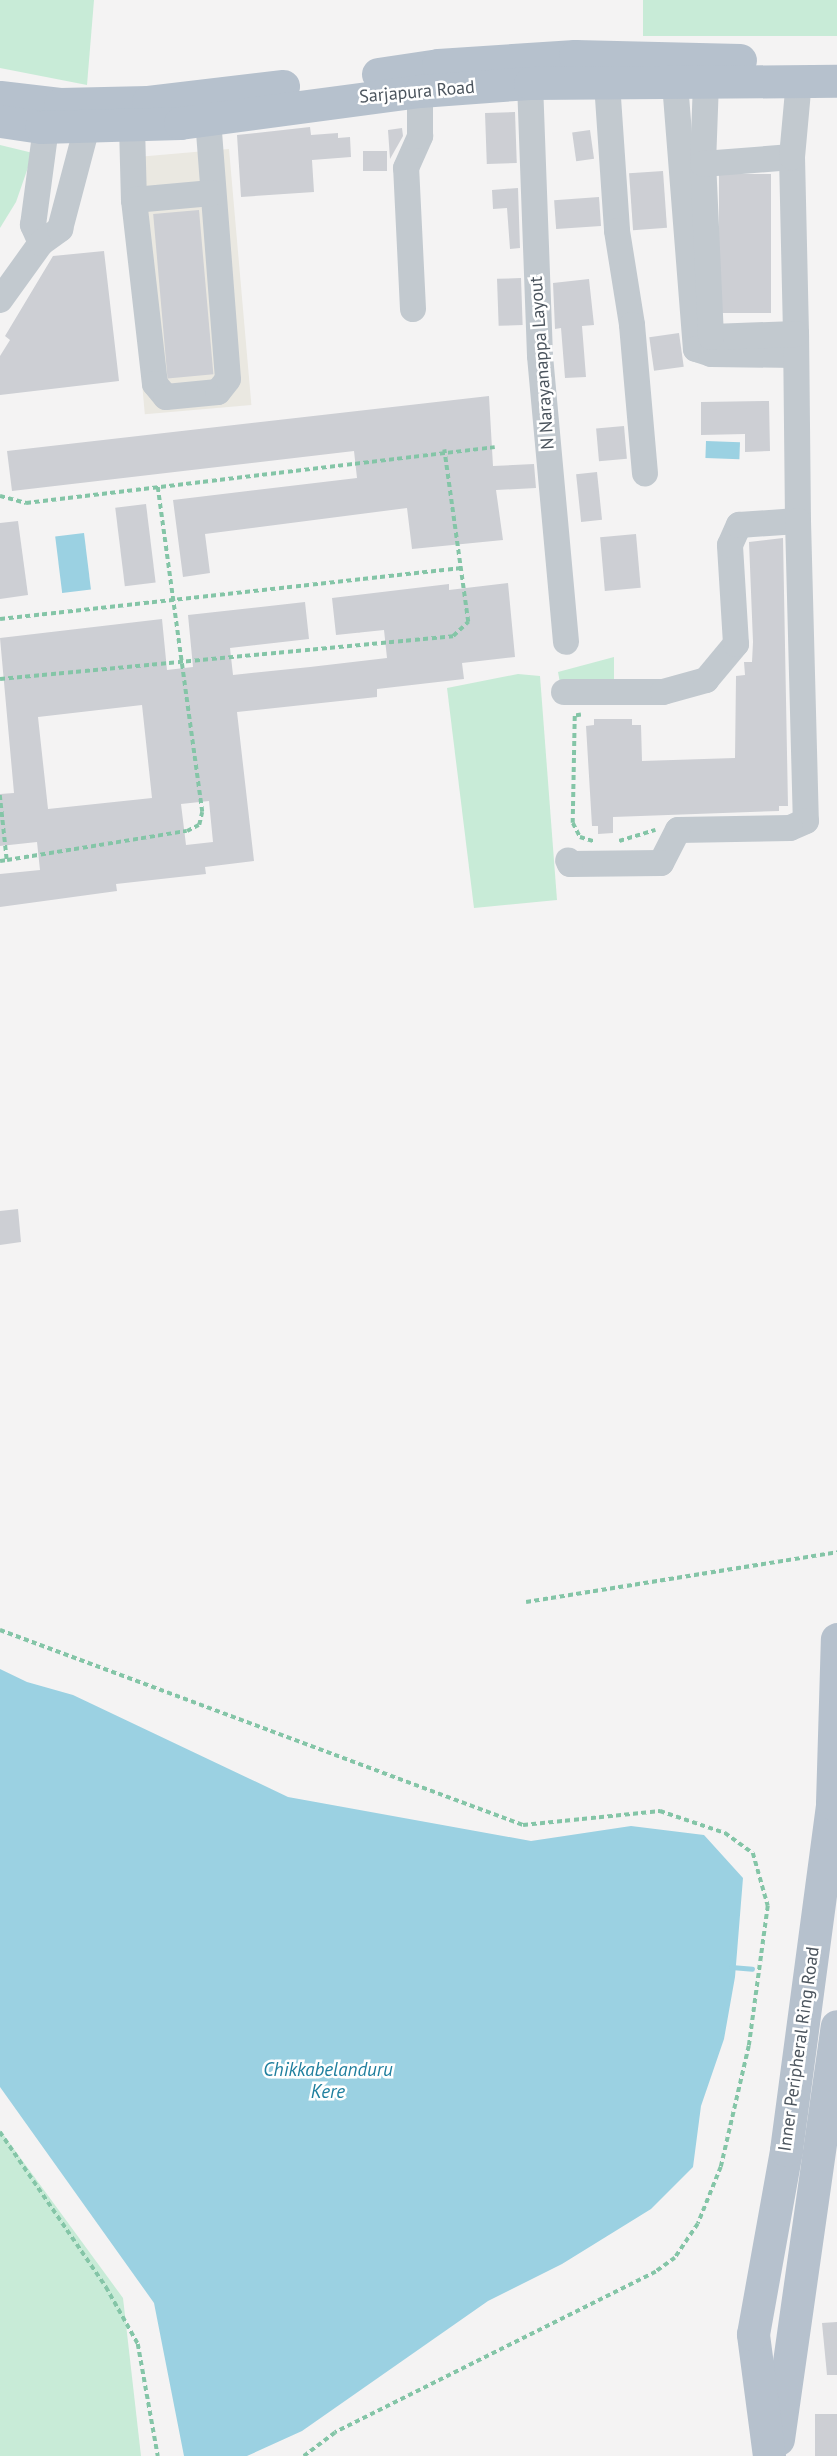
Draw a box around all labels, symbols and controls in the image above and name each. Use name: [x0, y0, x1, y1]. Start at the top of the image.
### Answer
street label: Sarjapura Road: [358, 76, 476, 108]
street label: N Narayanappa Layout: [525, 276, 559, 450]
street label: Inner Peripheral Ring Road: [774, 1945, 824, 2153]
water label: Chikkabelanduru Kere: [263, 2059, 393, 2103]

